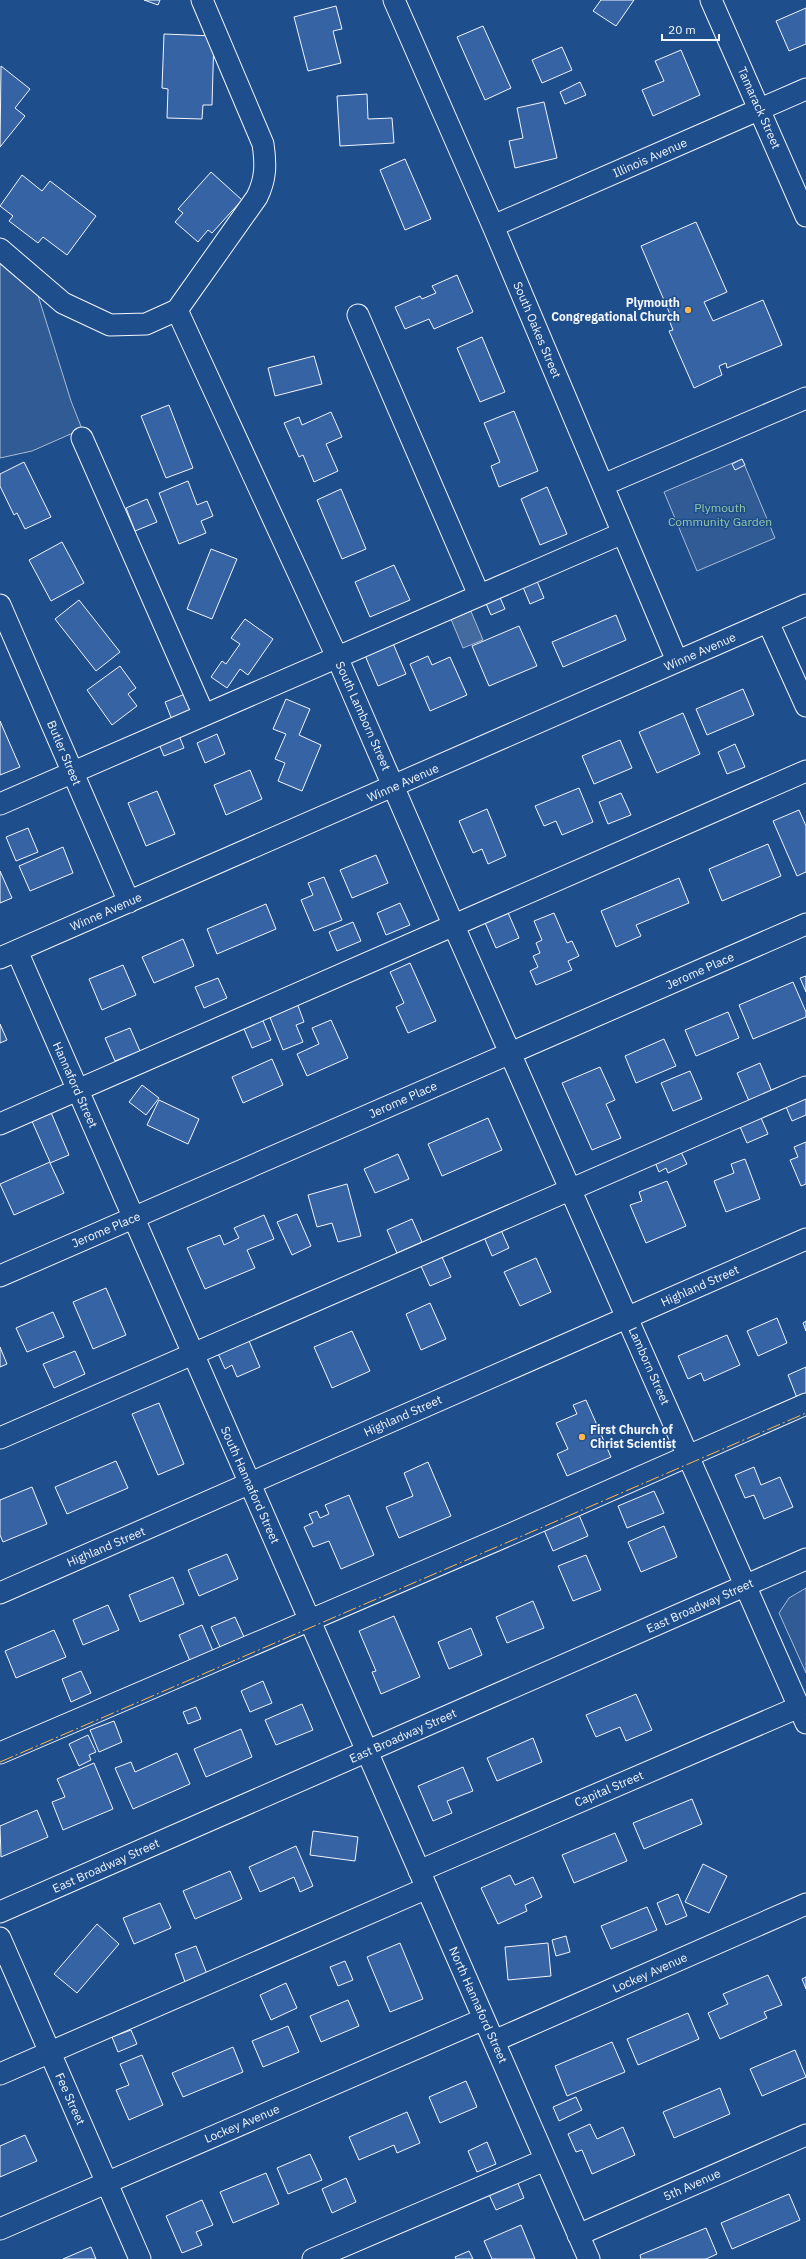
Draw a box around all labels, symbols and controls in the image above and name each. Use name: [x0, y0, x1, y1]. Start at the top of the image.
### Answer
scale bar: [662, 16, 719, 42]
text: 20 m: [668, 22, 696, 37]
street label: Tamarack Street: [735, 64, 784, 151]
street label: Illinois Avenue: [610, 134, 690, 181]
street label: South Oakes Street: [510, 279, 565, 380]
place label: Plymouth Congregational Church: [551, 295, 680, 324]
marker: Plymouth Congregational Church: [683, 305, 693, 315]
park label: Plymouth Community Garden: [668, 500, 772, 529]
street label: Winne Avenue: [662, 629, 738, 674]
street label: South Lamborn Street: [333, 659, 394, 773]
street label: Butler Street: [44, 718, 85, 787]
street label: Winne Avenue: [365, 760, 441, 805]
street label: Winne Avenue: [68, 889, 144, 934]
street label: Jerome Place: [663, 949, 737, 992]
street label: Hannaford Street: [50, 1039, 101, 1130]
street label: Jerome Place: [366, 1078, 440, 1121]
street label: Jerome Place: [69, 1208, 143, 1251]
street label: Highland Street: [658, 1262, 741, 1309]
street label: Lamborn Street: [626, 1325, 673, 1407]
street label: Highland Street: [361, 1392, 444, 1439]
place label: First Church of Christ Scientist: [590, 1422, 677, 1451]
street label: South Hannaford Street: [218, 1424, 283, 1546]
marker: First Church of Christ Scientist: [577, 1432, 587, 1442]
street label: Highland Street: [64, 1523, 147, 1570]
street label: East Broadway Street: [644, 1575, 756, 1636]
street label: East Broadway Street: [347, 1705, 459, 1766]
street label: Capital Street: [572, 1767, 646, 1810]
street label: East Broadway Street: [50, 1835, 162, 1896]
street label: North Hannaford Street: [446, 1944, 511, 2065]
street label: Lockey Avenue: [610, 1949, 690, 1996]
street label: Fee Street: [52, 2070, 89, 2127]
street label: Lockey Avenue: [202, 2101, 282, 2146]
street label: 5th Avenue: [661, 2165, 723, 2204]

